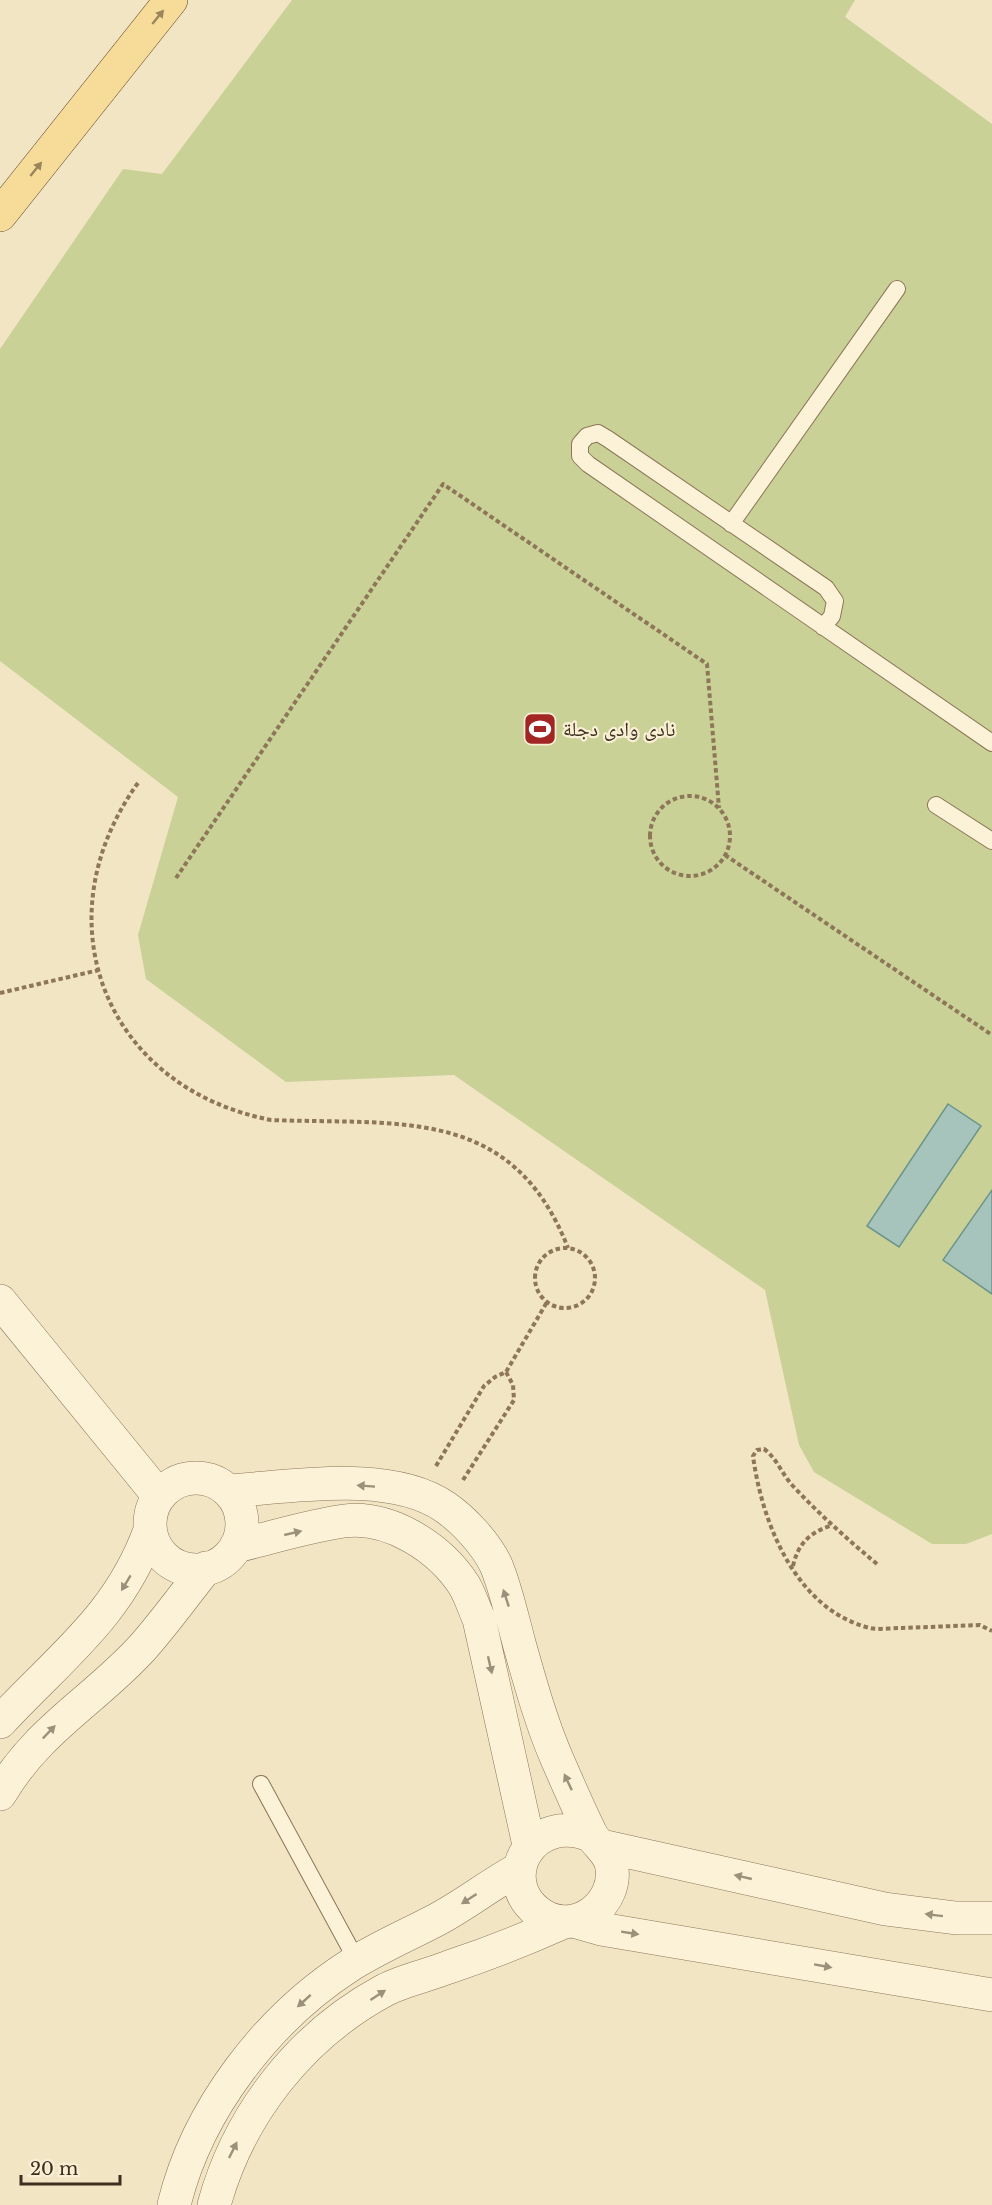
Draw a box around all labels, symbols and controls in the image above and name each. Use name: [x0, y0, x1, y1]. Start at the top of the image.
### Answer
one-way arrow: [151, 9, 163, 24]
one-way arrow: [30, 161, 43, 177]
sports icon: نادى وادى دجلة: [522, 711, 558, 747]
place label: نادى وادى دجلة: [563, 717, 675, 741]
one-way arrow: [357, 1481, 376, 1490]
one-way arrow: [284, 1527, 302, 1537]
one-way arrow: [121, 1575, 132, 1591]
one-way arrow: [501, 1589, 510, 1607]
one-way arrow: [486, 1655, 495, 1674]
one-way arrow: [42, 1724, 56, 1739]
one-way arrow: [564, 1774, 573, 1791]
one-way arrow: [733, 1872, 752, 1881]
one-way arrow: [461, 1894, 478, 1905]
one-way arrow: [924, 1910, 943, 1920]
one-way arrow: [621, 1929, 640, 1938]
one-way arrow: [813, 1962, 832, 1971]
one-way arrow: [370, 1989, 386, 2001]
one-way arrow: [297, 1994, 312, 2007]
one-way arrow: [229, 2141, 238, 2158]
scale bar: [21, 2148, 120, 2186]
text: 20 m: [30, 2158, 78, 2180]

